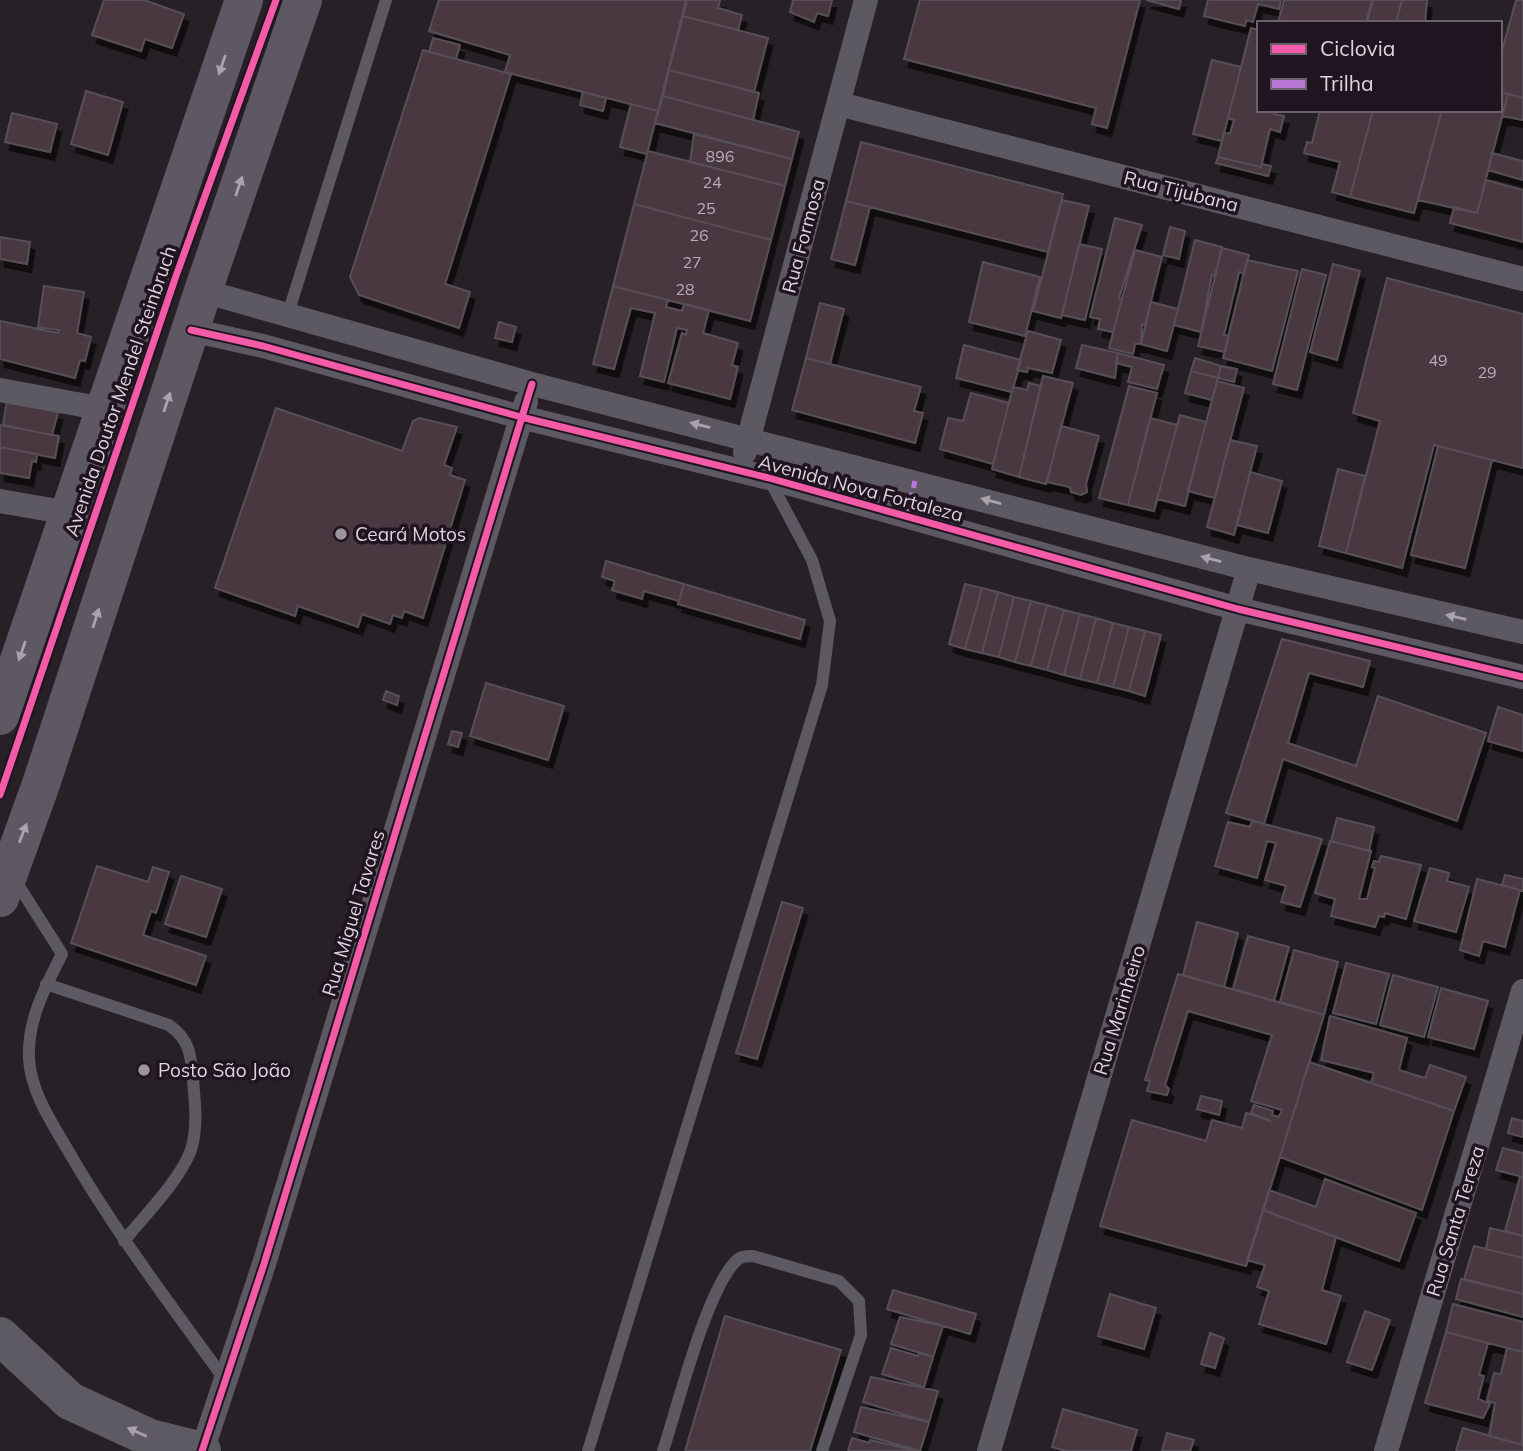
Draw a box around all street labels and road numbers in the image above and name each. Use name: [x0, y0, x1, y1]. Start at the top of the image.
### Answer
street label: Rua Tijubana: [1121, 165, 1241, 217]
street label: Rua Formosa: [776, 176, 830, 296]
street label: Avenida Doutor Mendel Steinbruch: [59, 243, 181, 539]
street label: Avenida Nova Fortaleza: [756, 449, 966, 527]
street label: Rua Miguel Tavares: [316, 827, 390, 999]
street label: Rua Marinheiro: [1088, 942, 1150, 1078]
street label: Rua Santa Tereza: [1421, 1143, 1489, 1299]

